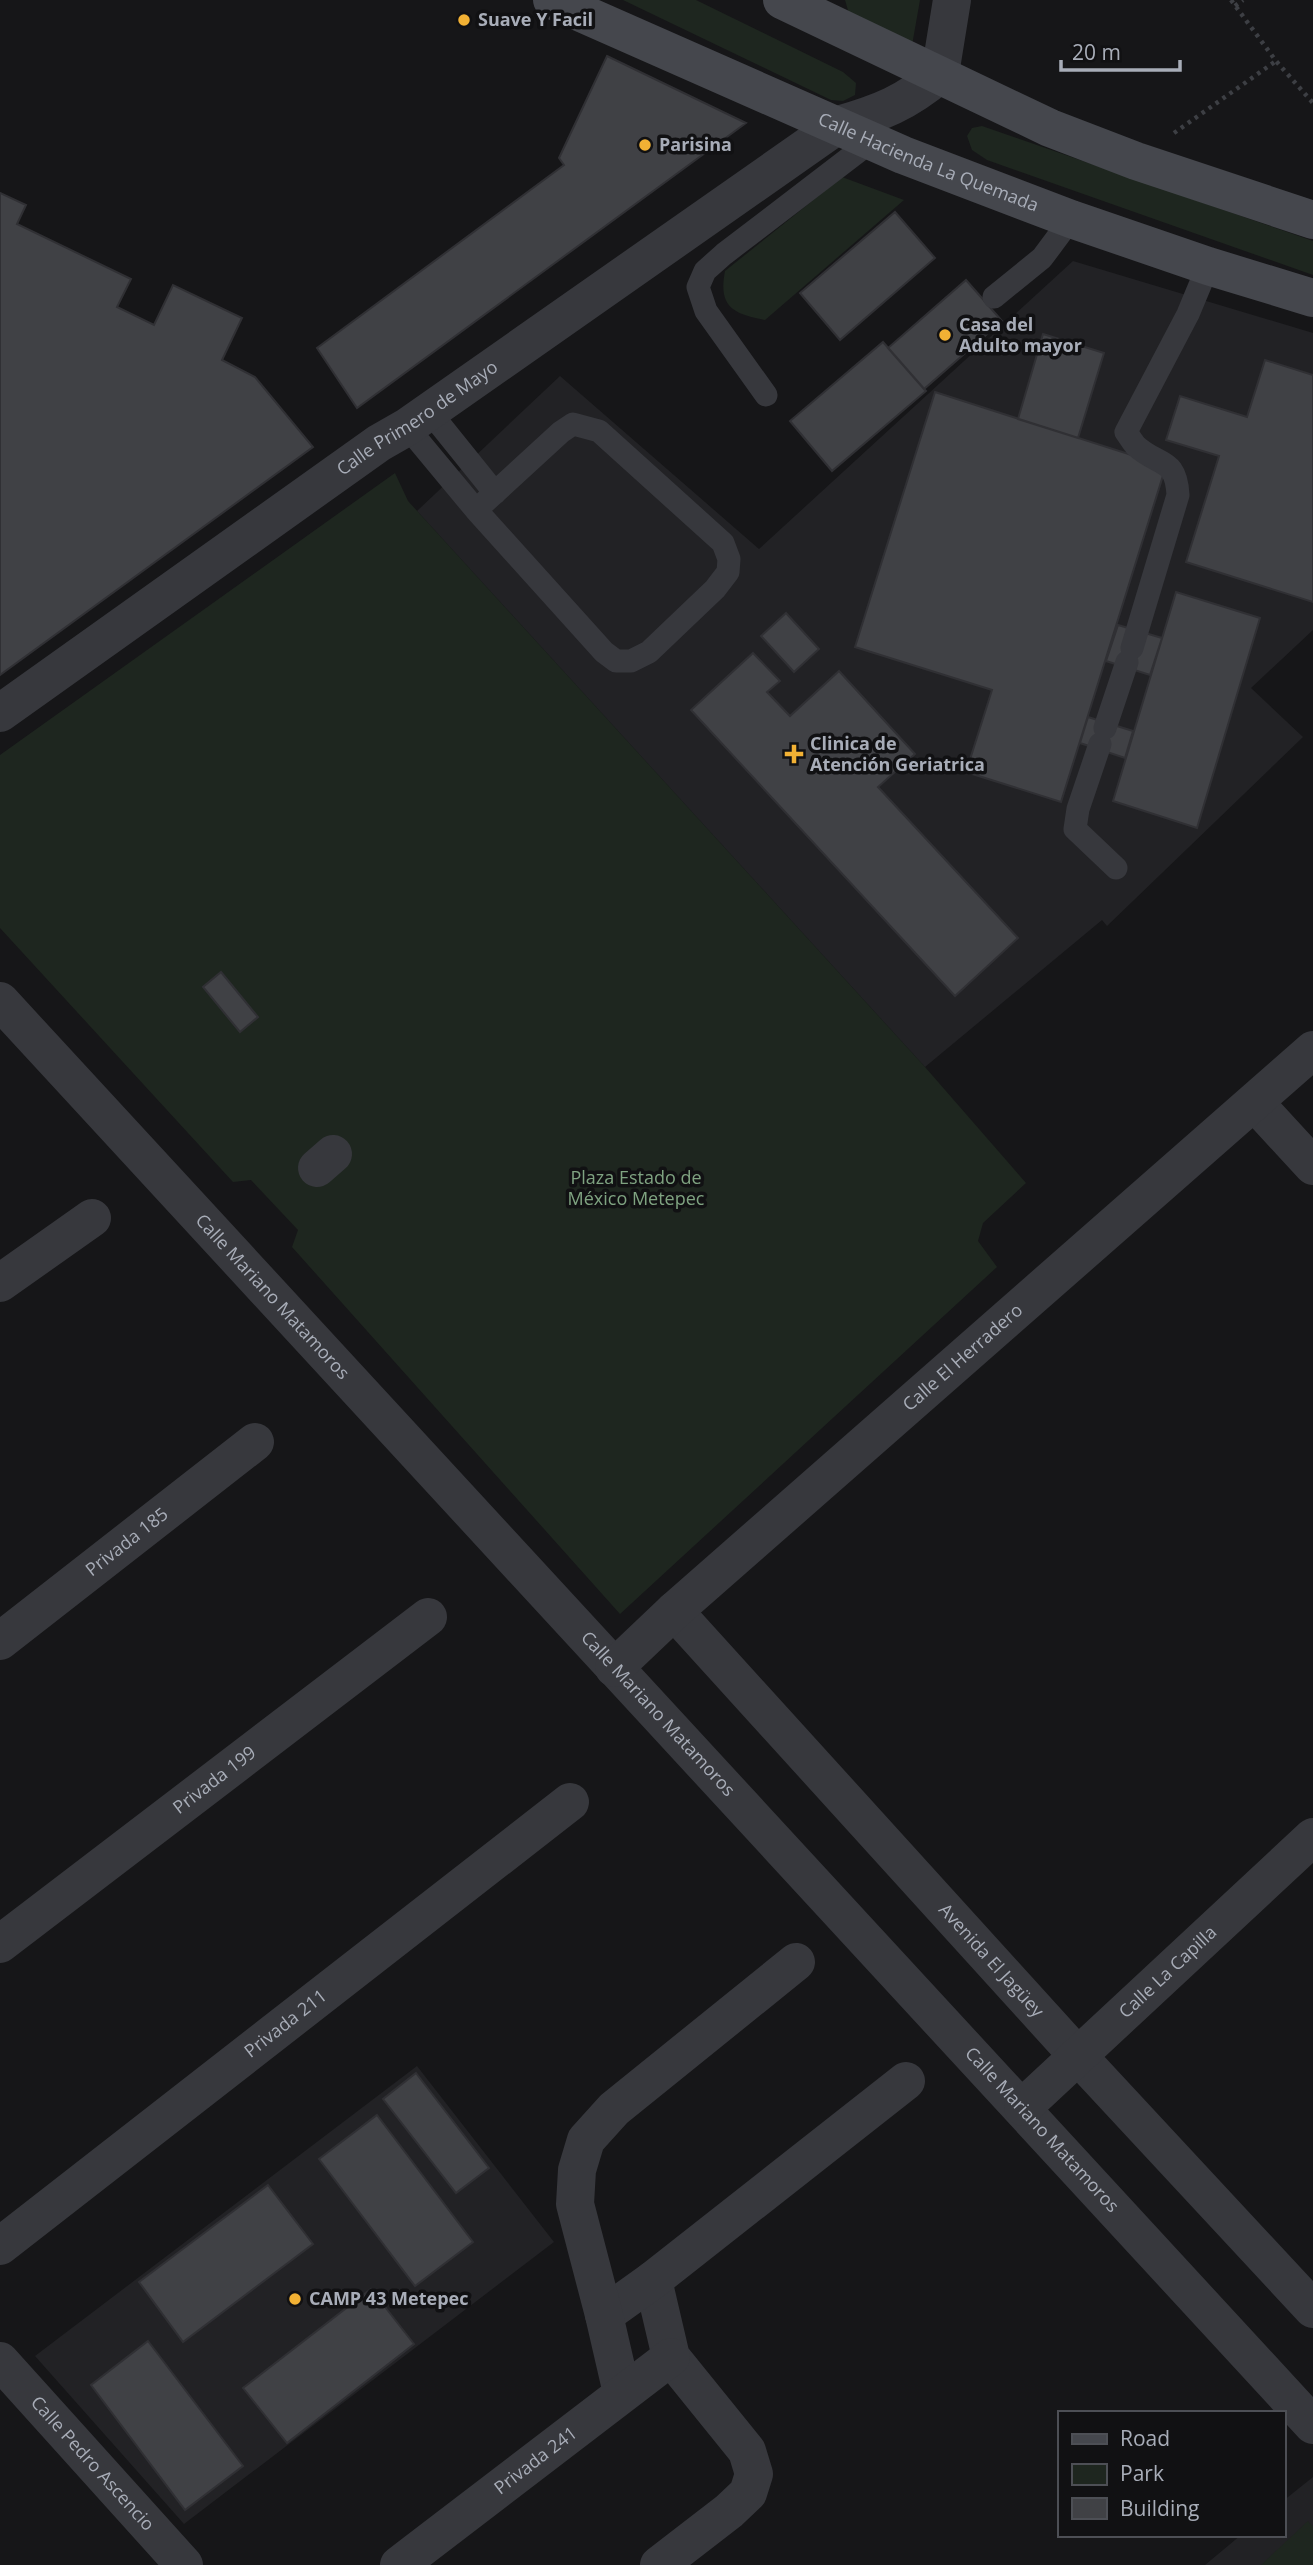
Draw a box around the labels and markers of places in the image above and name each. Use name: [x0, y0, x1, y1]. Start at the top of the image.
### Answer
place label: Suave Y Facil: [478, 7, 593, 31]
marker: Suave Y Facil: [456, 12, 472, 28]
place label: Parisina: [659, 132, 732, 156]
marker: Parisina: [637, 137, 653, 153]
place label: Casa del Adulto mayor: [959, 312, 1082, 357]
marker: Casa del Adulto mayor: [937, 327, 953, 343]
place label: Clinica de Atención Geriatrica: [810, 731, 985, 776]
marker: Clinica de Atención Geriatrica: [784, 744, 804, 764]
place label: CAMP 43 Metepec: [309, 2286, 468, 2310]
marker: CAMP 43 Metepec: [287, 2291, 303, 2307]

